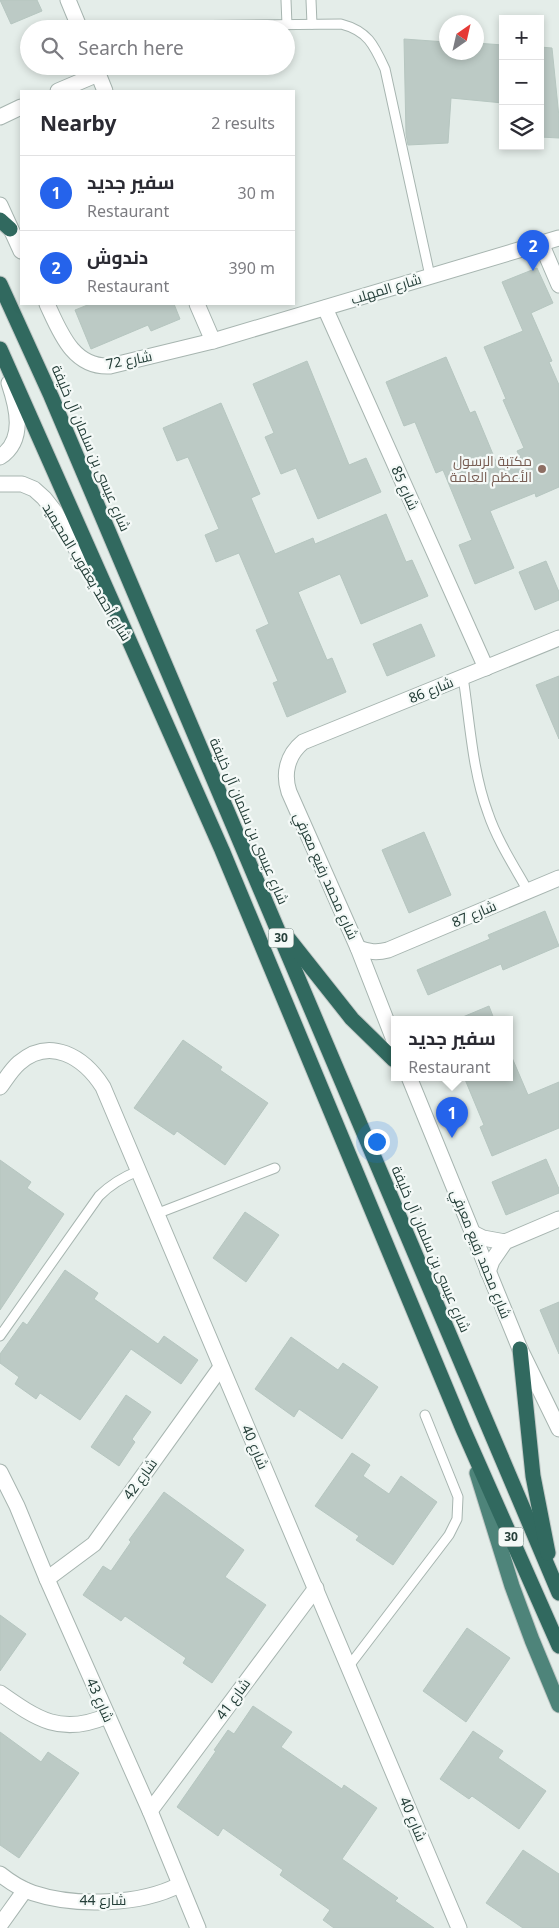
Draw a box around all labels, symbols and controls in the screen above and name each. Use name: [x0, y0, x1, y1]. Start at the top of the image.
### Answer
north arrow: [439, 15, 484, 60]
map controls: [499, 15, 544, 150]
button: +: [499, 15, 544, 60]
search box: [20, 20, 295, 75]
icon: search: [38, 34, 66, 62]
text: Search here: [78, 35, 184, 61]
button: −: [499, 60, 544, 105]
button: layers: [499, 105, 544, 150]
text: Nearby: [40, 109, 116, 137]
text: 2 results: [211, 112, 275, 134]
text: سفير جديد: [87, 169, 174, 195]
text: 1: [51, 182, 61, 204]
text: 30 m: [238, 182, 275, 204]
text: Restaurant: [87, 200, 169, 222]
pin: 2: [517, 230, 549, 271]
text: دندوش: [87, 244, 148, 270]
text: 2: [51, 257, 61, 279]
text: 390 m: [228, 257, 275, 279]
street label: شارع المهلب: [348, 269, 423, 308]
text: Restaurant: [87, 275, 169, 297]
street label: شارع 72: [104, 346, 154, 373]
street label: شارع عيسى بن سلمان آل خليفة: [48, 362, 135, 534]
place label: مكتبة الرسول الأعظم العامة: [450, 451, 532, 487]
street label: شارع 85: [387, 463, 424, 513]
marker: مكتبة الرسول الأعظم العامة: [536, 463, 548, 475]
street label: شارع أحمد يعقوب المحيميد: [39, 499, 136, 644]
street label: شارع 86: [406, 672, 456, 707]
street label: شارع عيسى بن سلمان آل خليفة: [206, 735, 293, 907]
street label: شارع محمد رفيع معرفي: [287, 809, 363, 944]
street label: شارع 87: [449, 896, 499, 931]
road number: 30: [268, 928, 294, 948]
popup: [391, 1016, 513, 1081]
text: سفير جديد: [408, 1025, 496, 1051]
text: Restaurant: [408, 1056, 490, 1078]
pin: 1: [436, 1097, 468, 1138]
your location: [364, 1129, 390, 1155]
street label: شارع عيسى بن سلمان آل خليفة: [388, 1163, 475, 1335]
street label: شارع محمد رفيع معرفي: [444, 1186, 516, 1322]
street label: شارع 40: [238, 1422, 273, 1472]
street label: شارع 42: [118, 1454, 161, 1503]
road number: 30: [498, 1528, 524, 1546]
street label: شارع 41: [211, 1674, 254, 1723]
street label: شارع 43: [82, 1675, 119, 1725]
street label: شارع 40: [396, 1794, 431, 1844]
street label: شارع 44: [80, 1890, 126, 1909]

